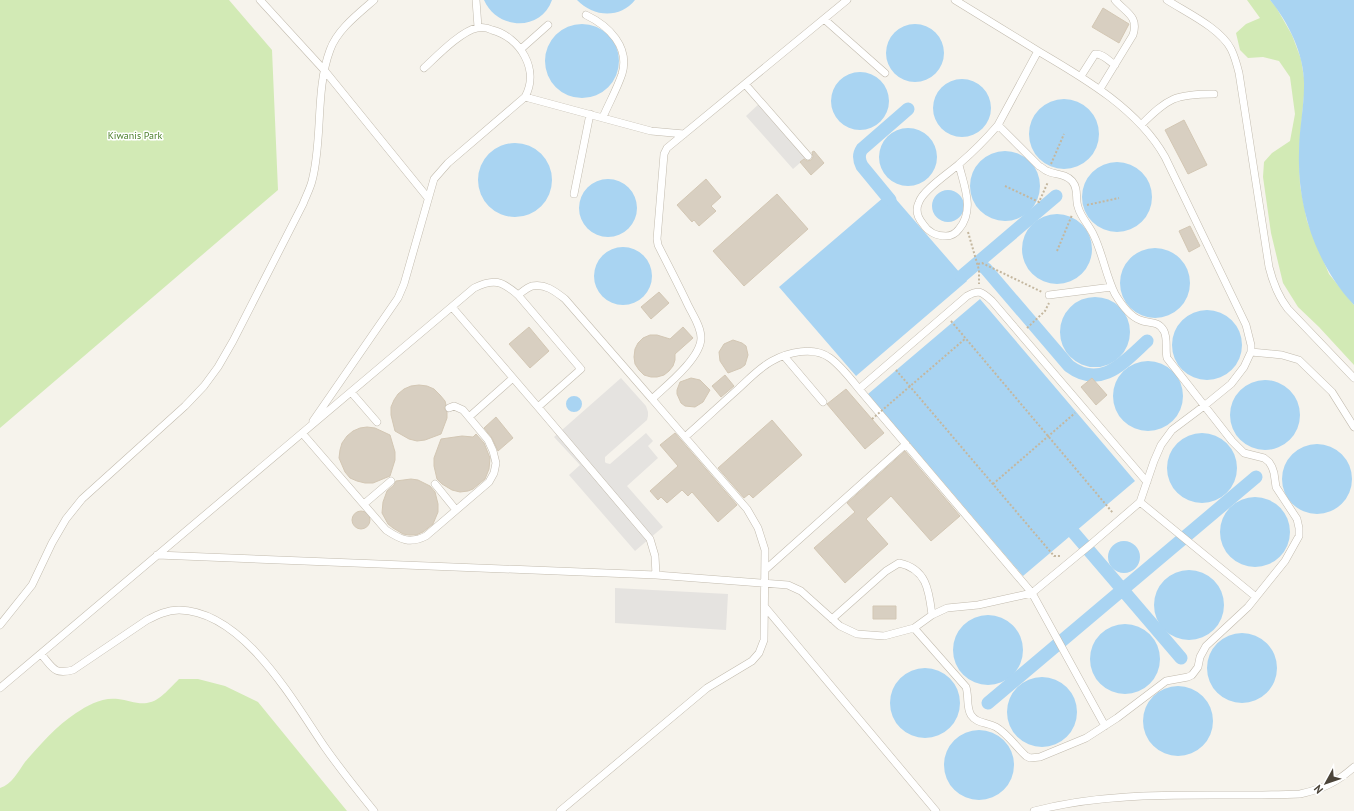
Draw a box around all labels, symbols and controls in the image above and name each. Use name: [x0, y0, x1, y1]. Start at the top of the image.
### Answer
park label: Kiwanis Park: [108, 129, 162, 142]
north arrow: [1306, 763, 1346, 803]
text: N: [1311, 782, 1326, 797]

